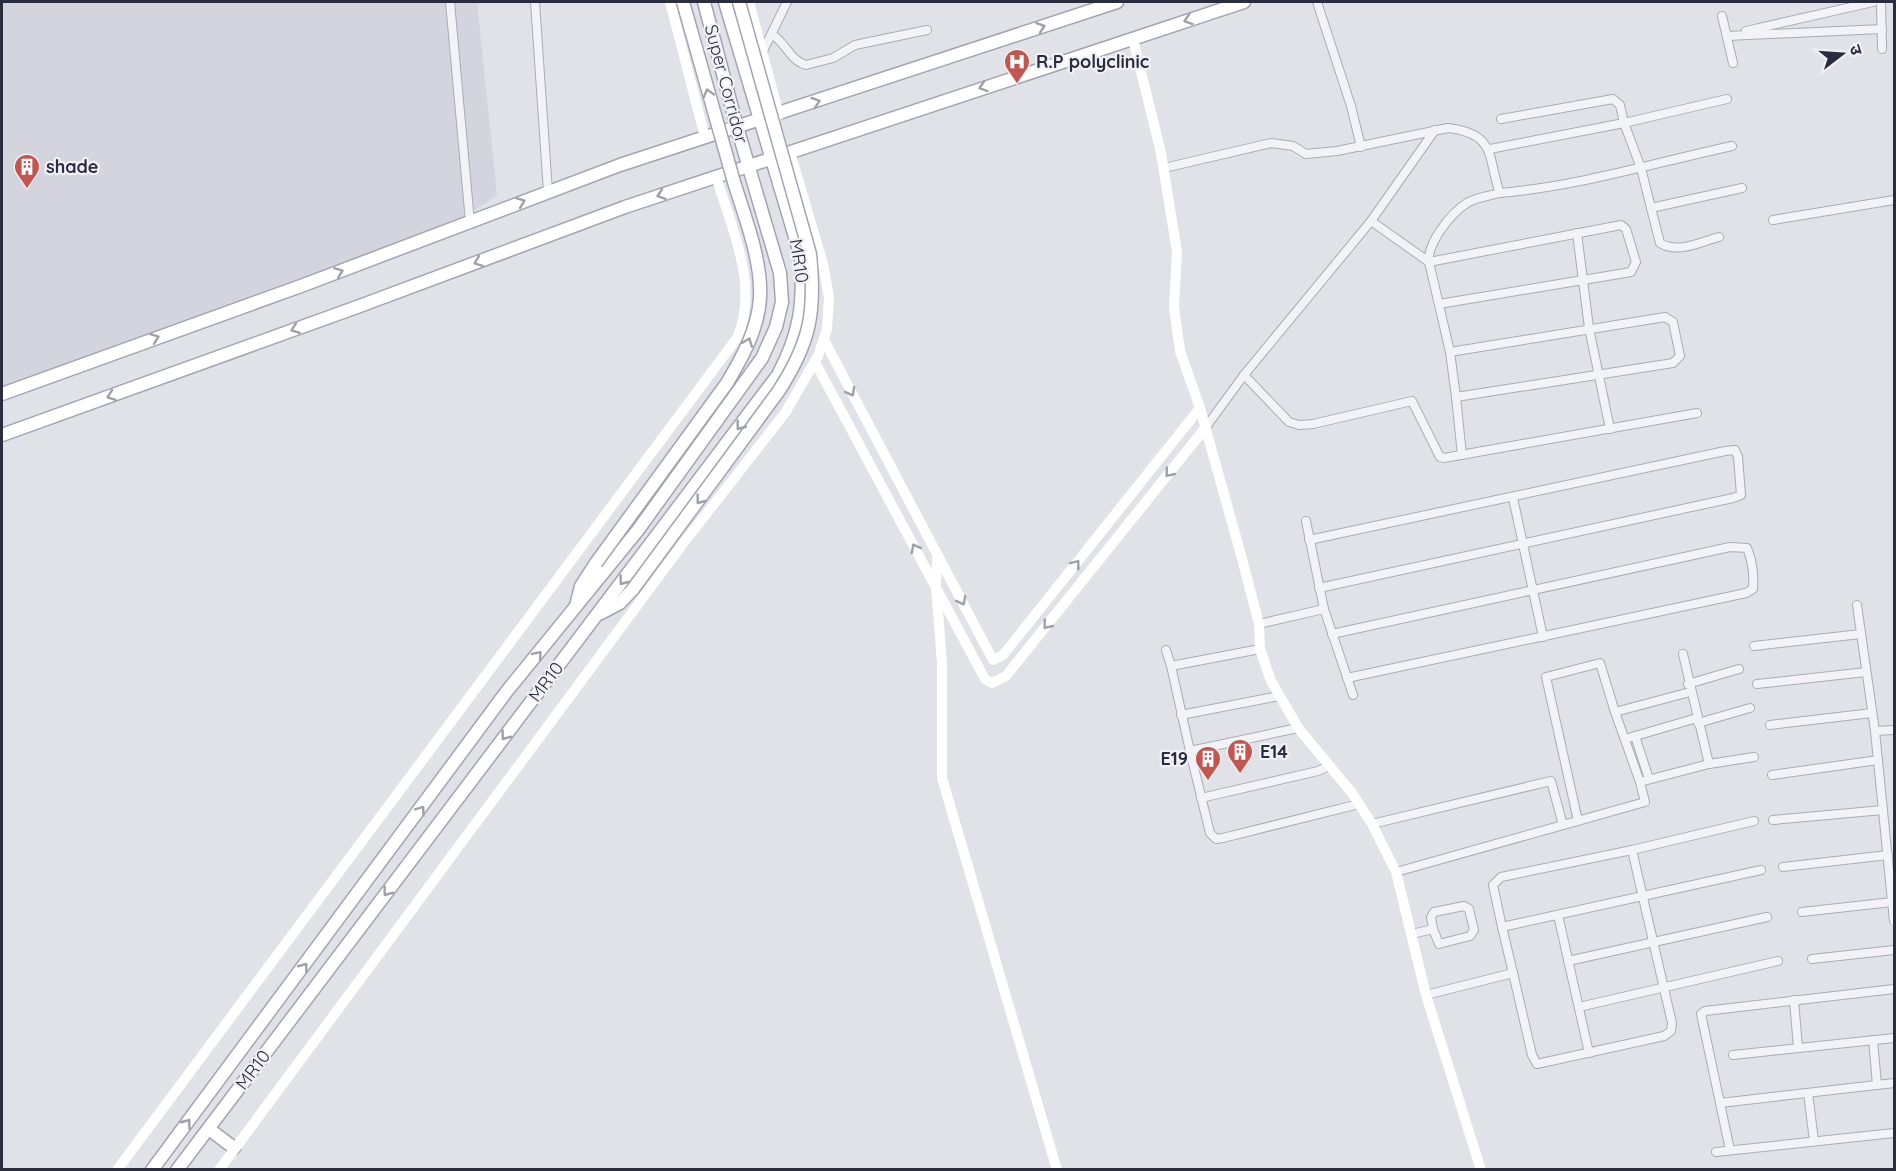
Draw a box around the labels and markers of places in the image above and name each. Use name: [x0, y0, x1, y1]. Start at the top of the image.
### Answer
hospital icon: R.P polyclinic: [1002, 47, 1032, 85]
place label: R.P polyclinic: [1036, 50, 1149, 73]
building icon: shade: [12, 152, 42, 190]
place label: shade: [46, 155, 98, 178]
building icon: E14: [1225, 737, 1255, 775]
place label: E14: [1260, 740, 1288, 763]
building icon: E19: [1193, 744, 1223, 782]
place label: E19: [1160, 747, 1188, 770]

